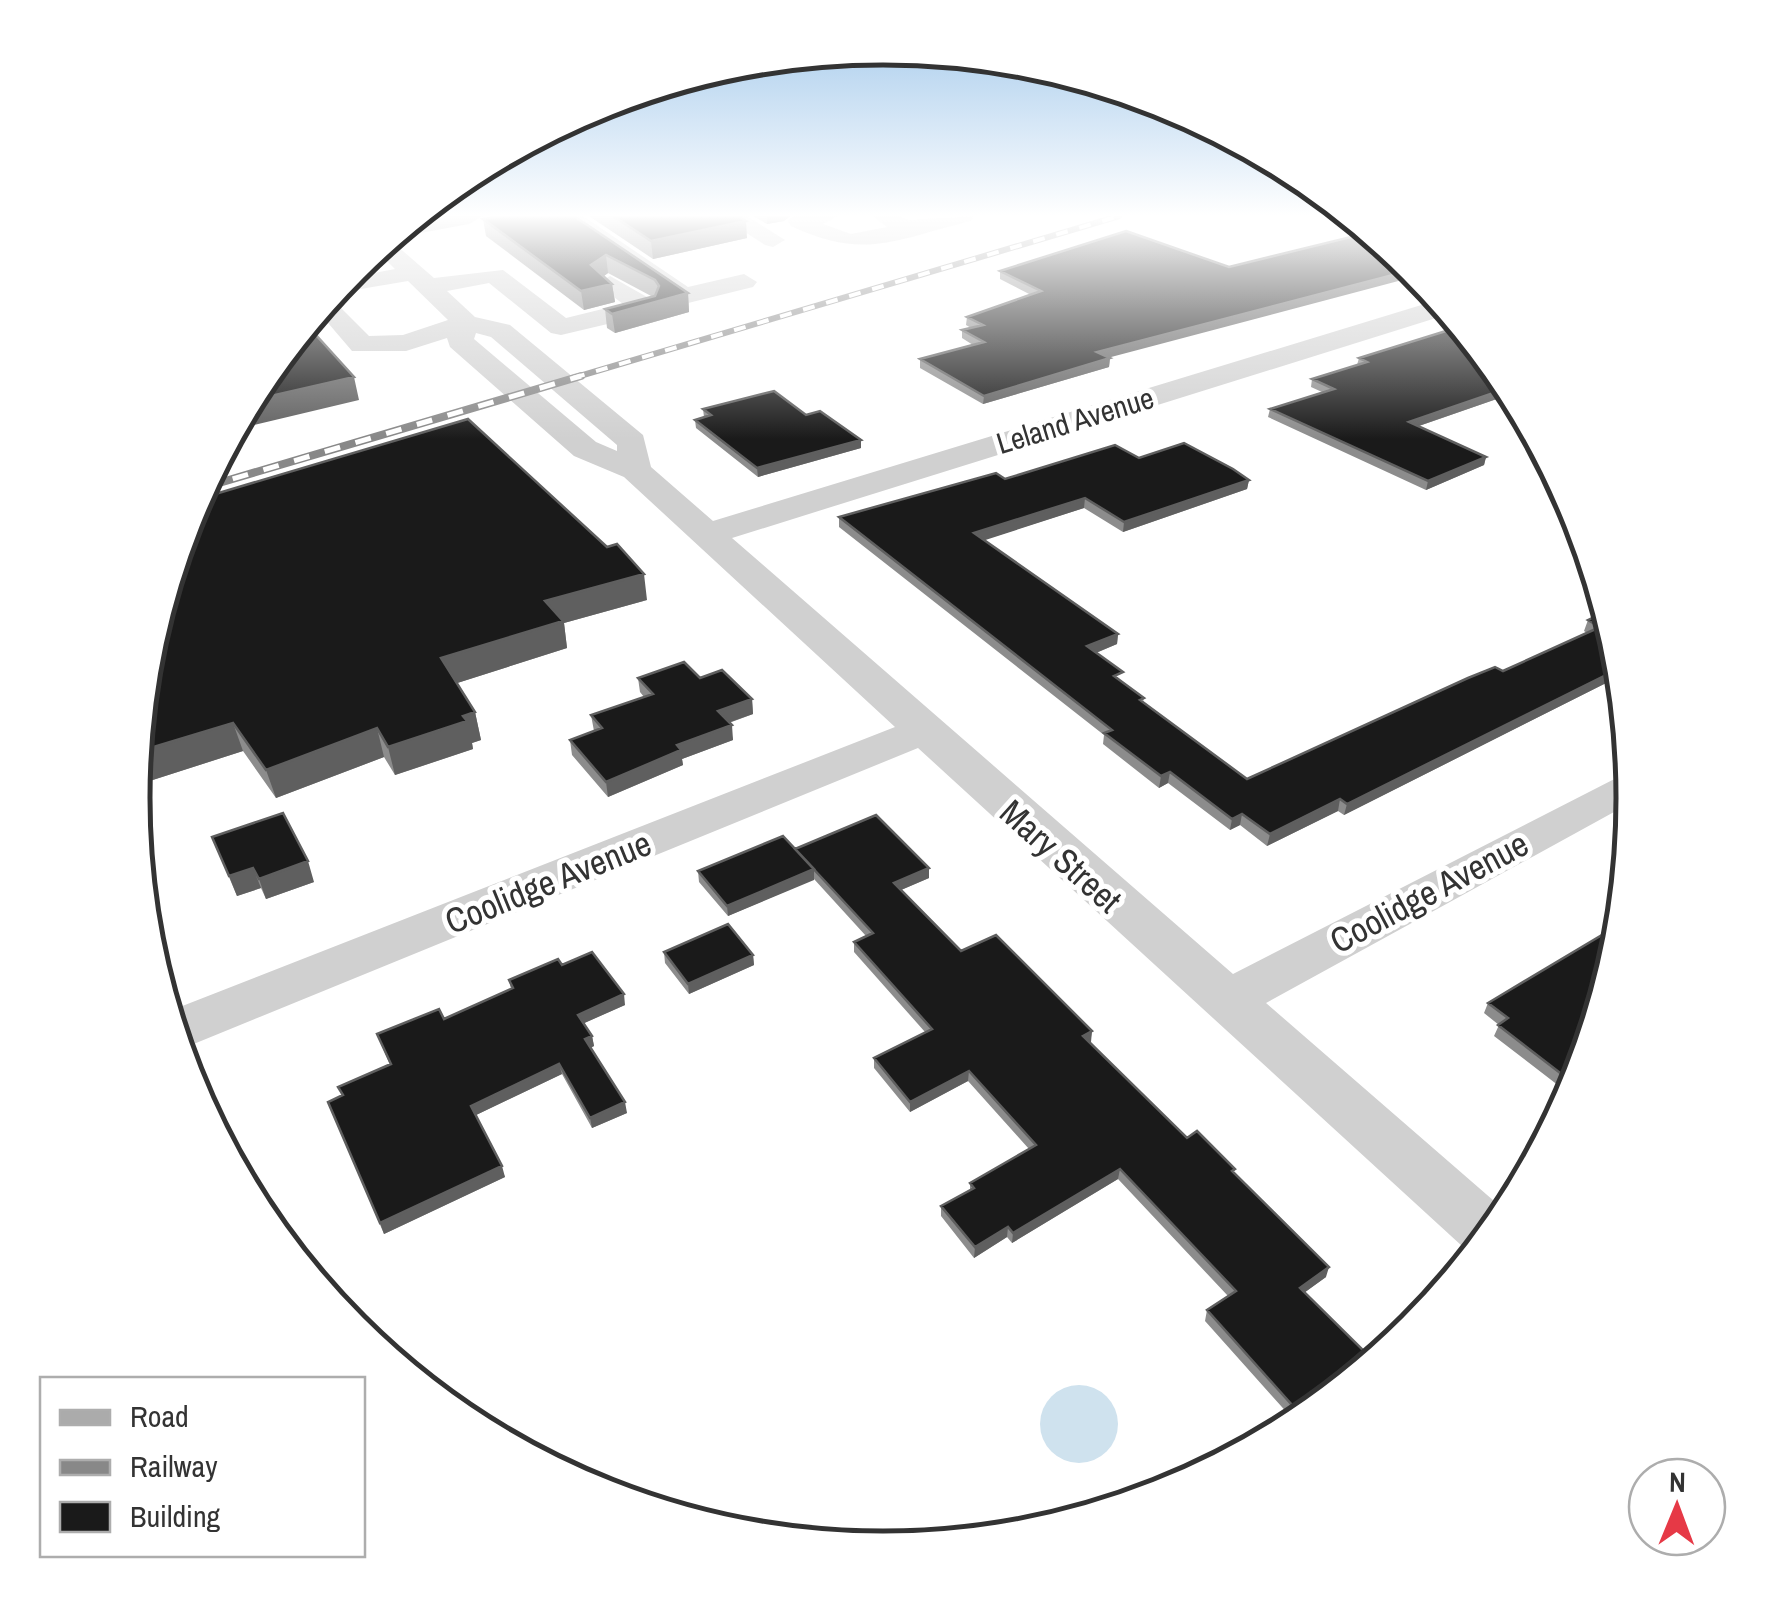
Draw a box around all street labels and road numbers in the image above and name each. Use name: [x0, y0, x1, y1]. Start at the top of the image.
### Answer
street label: Leland Avenue: [992, 377, 1158, 463]
street label: Mary Street: [990, 789, 1132, 923]
street label: Coolidge Avenue: [438, 819, 658, 945]
street label: Coolidge Avenue: [1322, 820, 1536, 964]

